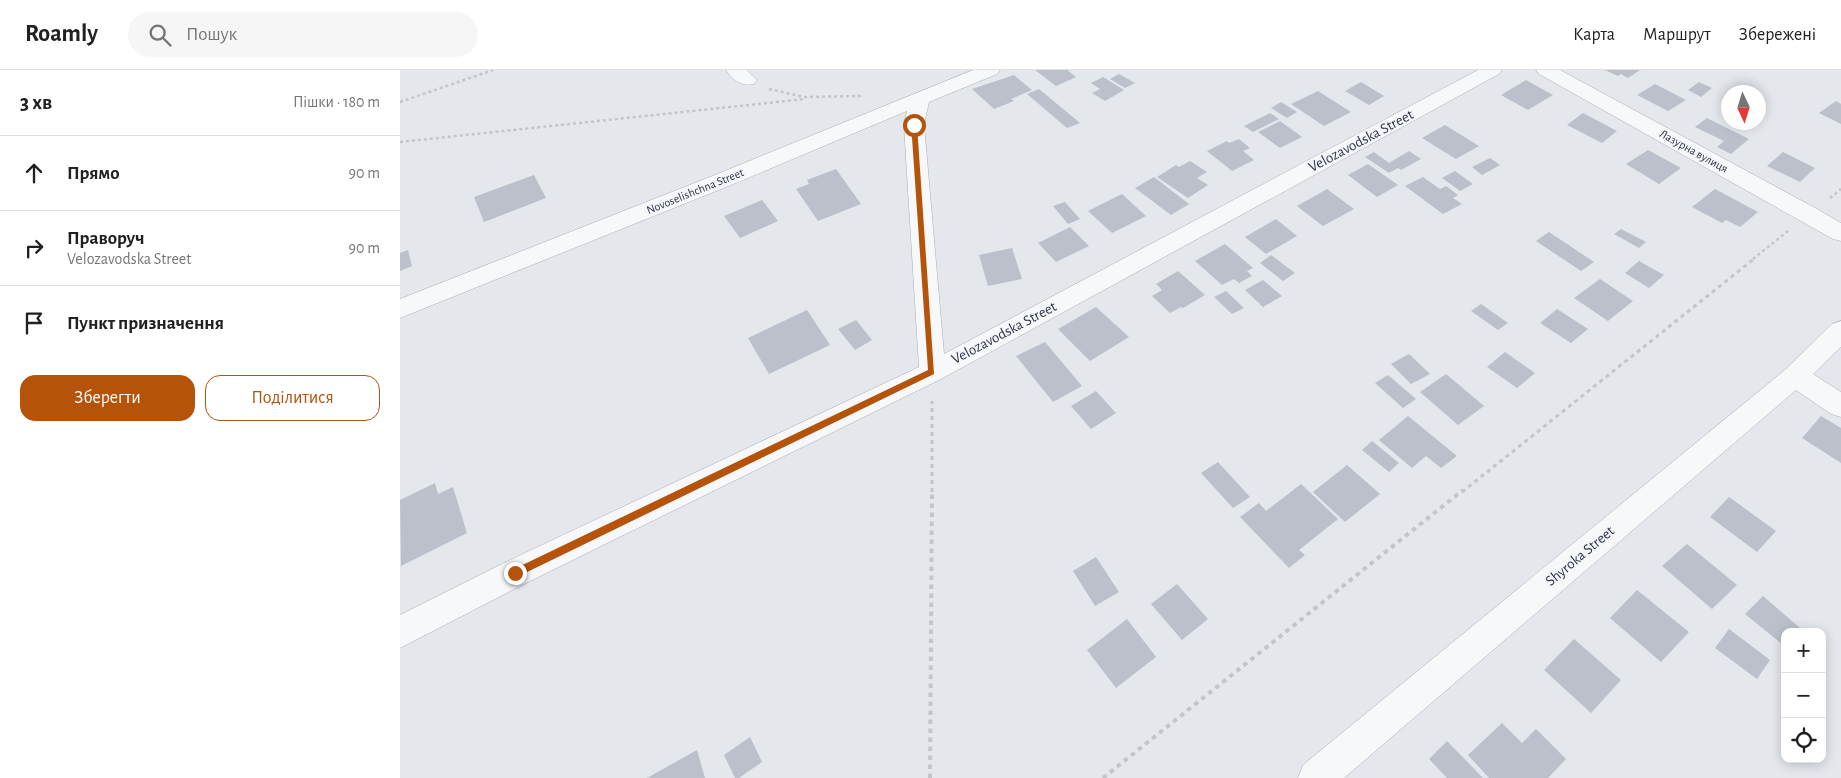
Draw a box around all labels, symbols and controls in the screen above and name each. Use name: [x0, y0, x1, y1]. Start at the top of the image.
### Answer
search box: [128, 12, 478, 57]
icon: search: [146, 21, 174, 49]
text: Roamly: [25, 22, 98, 46]
text: Пошук: [186, 25, 237, 44]
text: Карта: [1573, 26, 1615, 44]
text: Маршрут: [1643, 26, 1711, 44]
text: Збережені: [1739, 26, 1816, 44]
north arrow: [1721, 85, 1766, 130]
text: 3 хв: [20, 92, 52, 113]
text: Пішки · 180 m: [293, 94, 380, 110]
street label: Velozavodska Street: [1306, 107, 1416, 175]
route start: [903, 114, 926, 137]
street label: Лазурна вулиця: [1657, 127, 1730, 176]
icon: ahead: [20, 159, 48, 187]
text: Прямо: [67, 164, 120, 183]
text: 90 m: [349, 165, 380, 181]
street label: Novoselishchna Street: [645, 166, 745, 216]
text: Праворуч: [67, 229, 145, 248]
icon: right: [20, 234, 48, 262]
text: 90 m: [349, 240, 380, 256]
text: Velozavodska Street: [67, 251, 191, 267]
street label: Velozavodska Street: [949, 299, 1059, 367]
icon: arrive: [20, 309, 48, 337]
text: Пункт призначення: [67, 314, 224, 333]
button: Зберегти: [20, 375, 195, 421]
button: Поділитися: [205, 375, 380, 421]
street label: Shyroka Street: [1543, 523, 1617, 589]
route end: [504, 562, 527, 585]
map controls: [1781, 628, 1826, 763]
button: +: [1781, 628, 1826, 673]
button: −: [1781, 673, 1826, 718]
button: locate: [1781, 718, 1826, 763]

